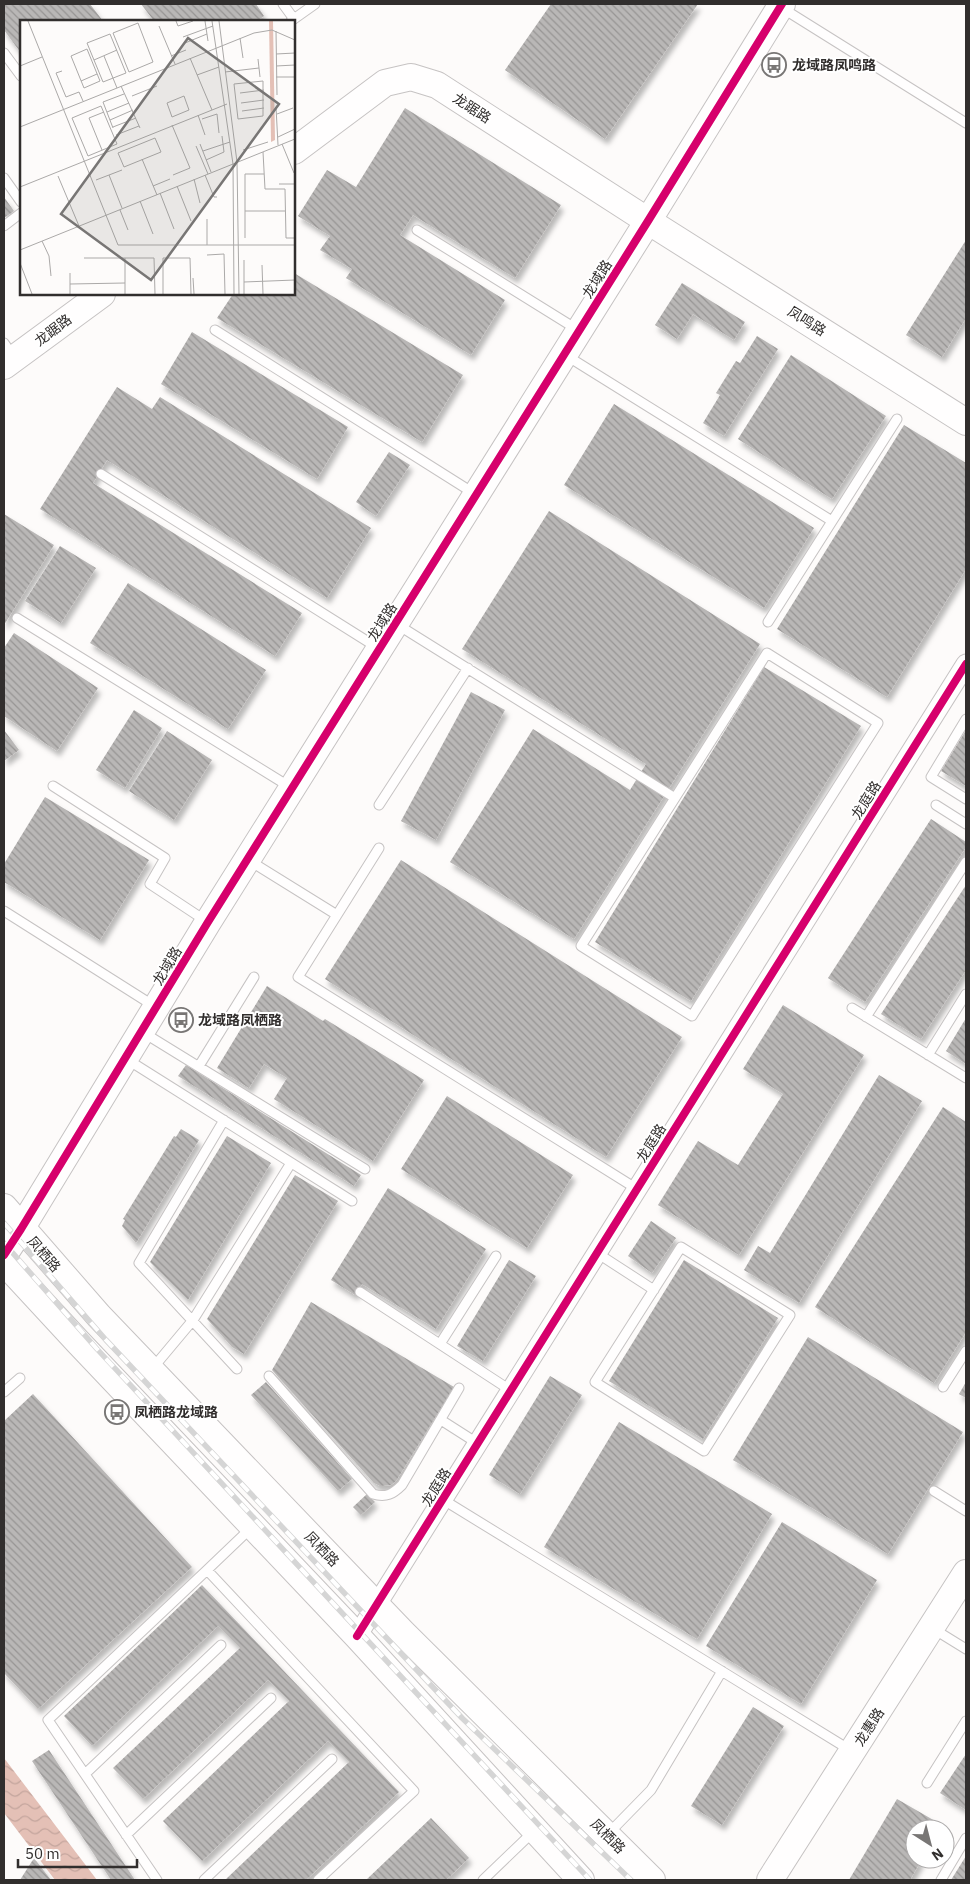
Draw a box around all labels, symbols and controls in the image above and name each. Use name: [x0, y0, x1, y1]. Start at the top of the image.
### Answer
inset map: [20, 20, 295, 295]
bus stop icon: 龙域路凤鸣路: [761, 52, 787, 78]
place label: 龙域路凤鸣路: [792, 56, 876, 74]
street label: 龙踞路: [449, 89, 495, 127]
street label: 龙域路: [578, 256, 616, 302]
street label: 凤鸣路: [784, 302, 830, 340]
street label: 龙踞路: [31, 310, 75, 350]
street label: 龙域路: [363, 599, 401, 645]
street label: 龙庭路: [847, 777, 885, 823]
street label: 龙域路: [148, 943, 186, 989]
bus stop icon: 龙域路凤栖路: [168, 1007, 194, 1033]
place label: 龙域路凤栖路: [198, 1011, 282, 1029]
street label: 龙庭路: [632, 1120, 670, 1166]
street label: 凤栖路: [23, 1232, 65, 1276]
bus stop icon: 凤栖路龙域路: [104, 1399, 130, 1425]
place label: 凤栖路龙域路: [134, 1403, 218, 1421]
street label: 龙庭路: [417, 1464, 455, 1510]
street label: 凤栖路: [301, 1528, 343, 1570]
street label: 龙惠路: [850, 1704, 888, 1750]
street label: 凤栖路: [587, 1815, 629, 1857]
north arrow: [905, 1819, 955, 1869]
scale bar: [18, 1836, 136, 1868]
text: 50 m: [25, 1844, 60, 1863]
text: N: [928, 1844, 947, 1865]

